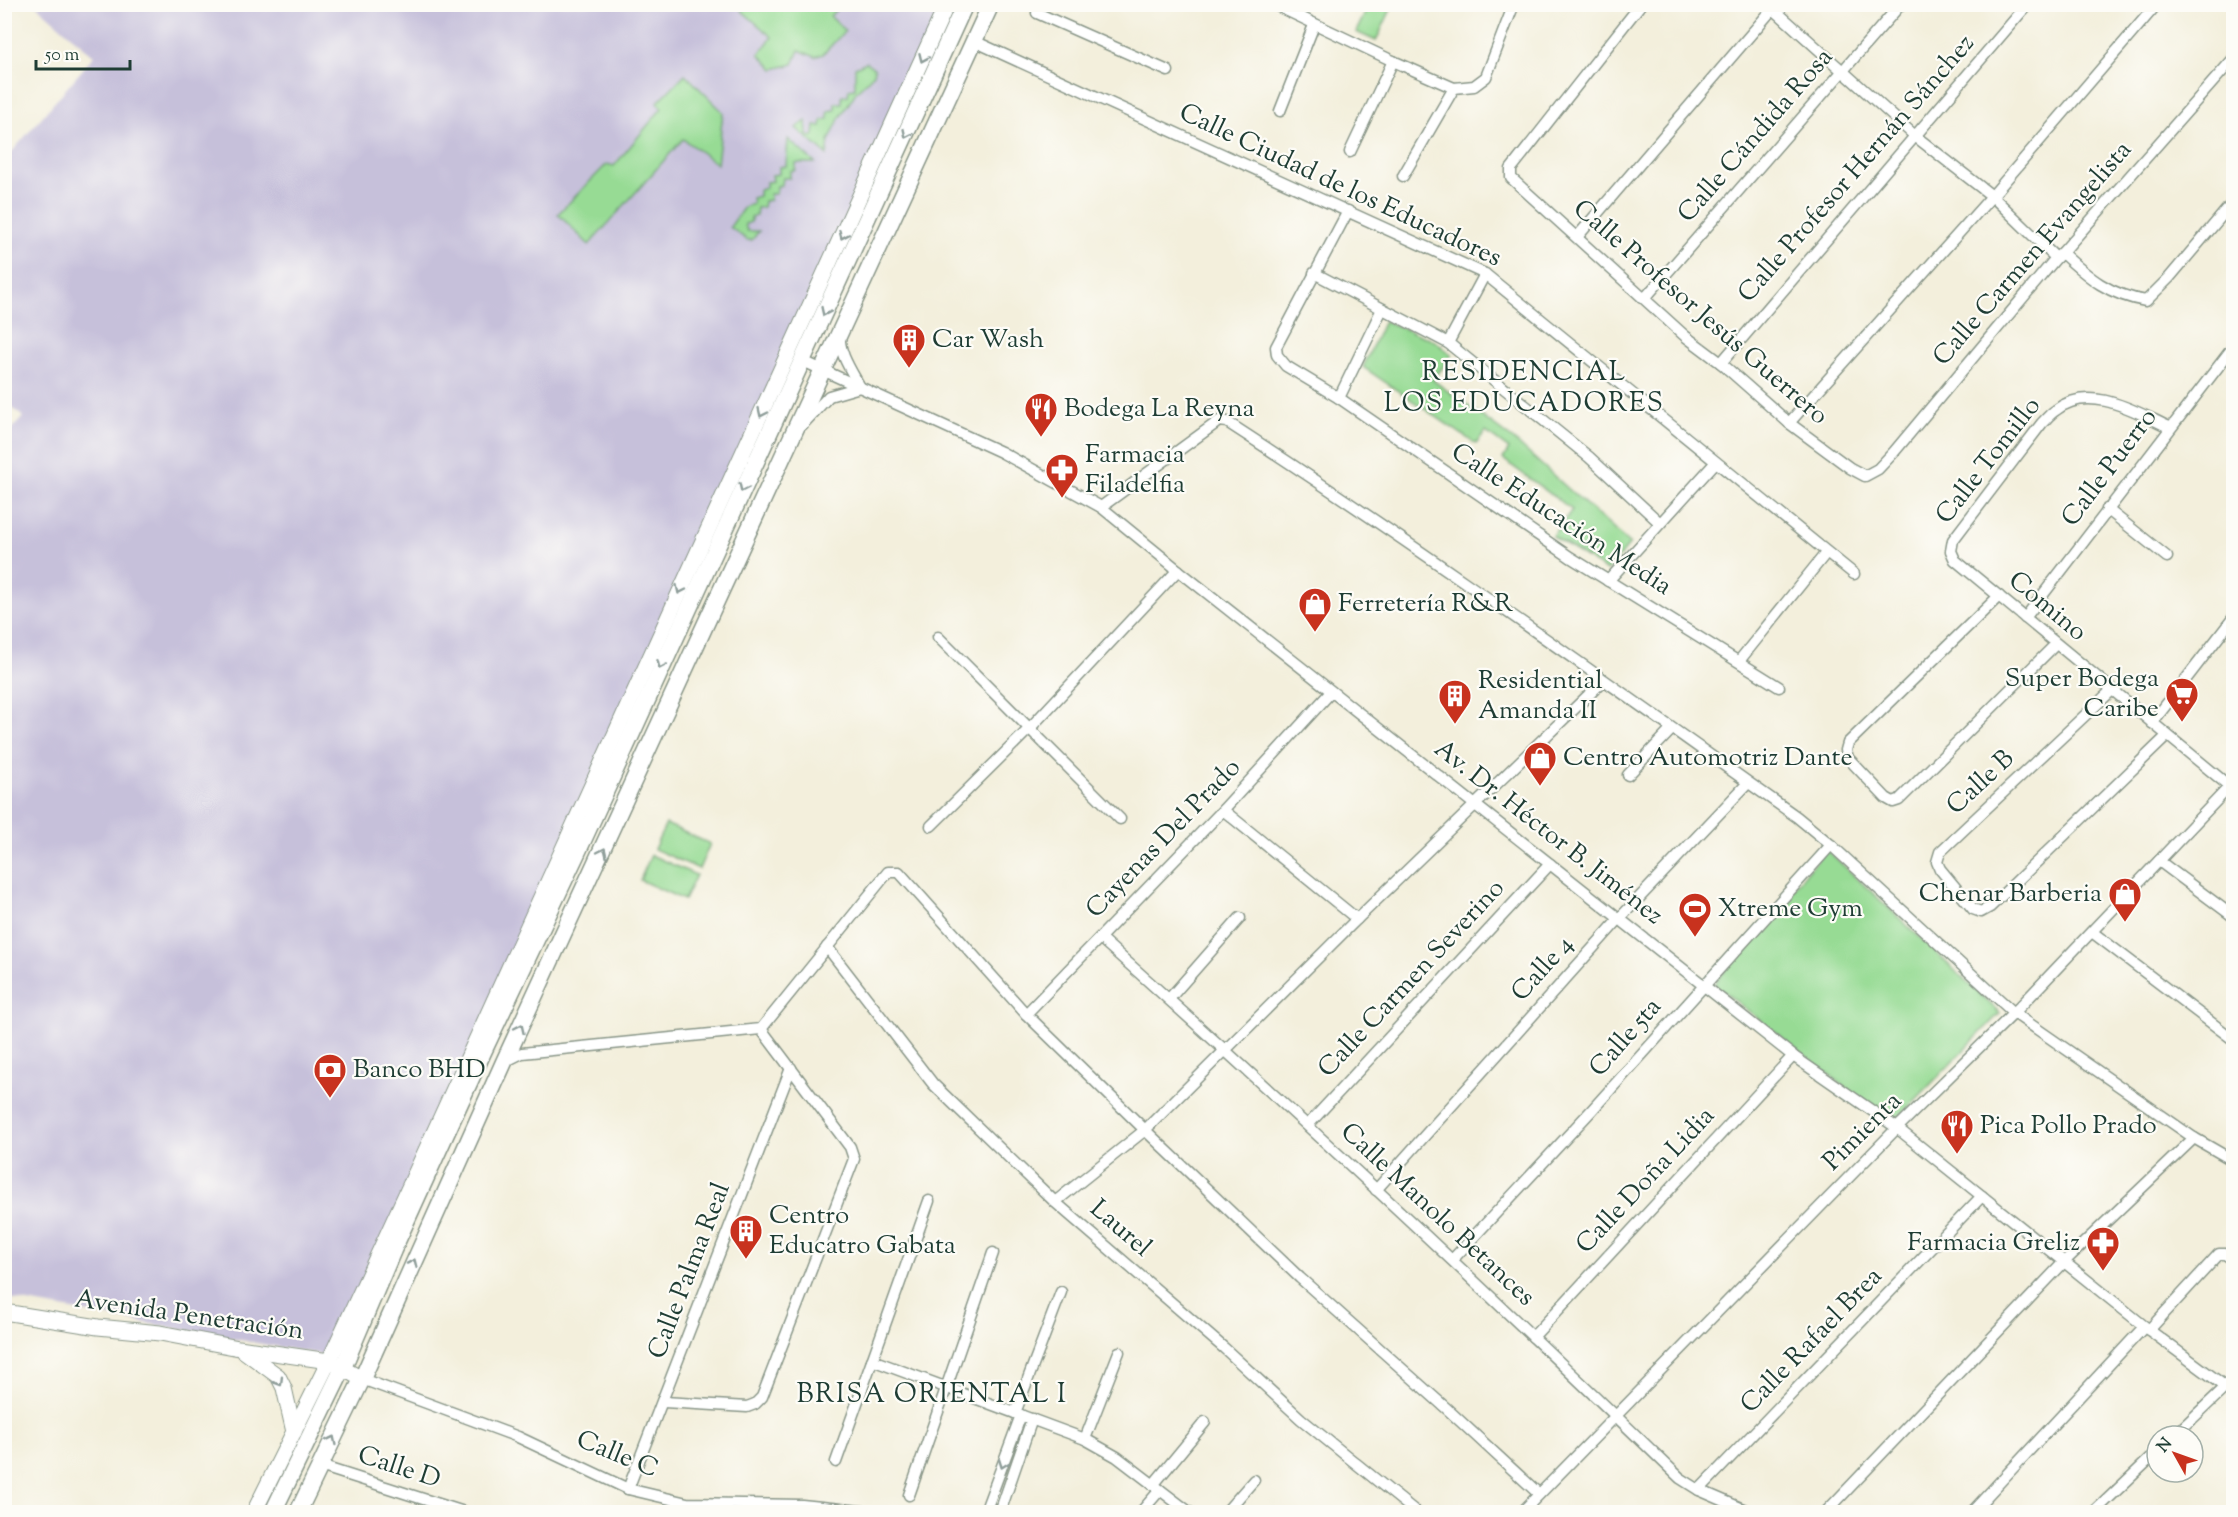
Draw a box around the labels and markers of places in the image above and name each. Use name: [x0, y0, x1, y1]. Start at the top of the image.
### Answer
building icon: Car Wash: [891, 322, 927, 369]
place label: Car Wash: [932, 322, 1044, 359]
restaurant icon: Bodega La Reyna: [1023, 391, 1059, 438]
place label: Bodega La Reyna: [1064, 391, 1255, 428]
place label: Farmacia Filadelfia: [1085, 437, 1185, 504]
pharmacy icon: Farmacia Filadelfia: [1044, 452, 1080, 499]
shop icon: Ferretería R&R: [1297, 586, 1333, 633]
place label: Ferretería R&R: [1338, 586, 1513, 623]
place label: Super Bodega Caribe: [2005, 661, 2159, 728]
place label: Residential Amanda II: [1478, 663, 1603, 730]
supermarket icon: Super Bodega Caribe: [2164, 676, 2200, 723]
building icon: Residential Amanda II: [1437, 678, 1473, 725]
shop icon: Centro Automotriz Dante: [1522, 740, 1558, 787]
place label: Centro Automotriz Dante: [1563, 740, 1853, 777]
place label: Chenar Barberia: [1919, 876, 2102, 913]
shop icon: Chenar Barberia: [2107, 876, 2143, 923]
sports icon: Xtreme Gym: [1677, 891, 1713, 938]
place label: Xtreme Gym: [1718, 891, 1863, 928]
bank icon: Banco BHD: [312, 1052, 348, 1099]
place label: Banco BHD: [353, 1052, 486, 1089]
restaurant icon: Pica Pollo Prado: [1939, 1108, 1975, 1155]
place label: Pica Pollo Prado: [1980, 1108, 2157, 1145]
place label: Centro Educatro Gabata: [769, 1198, 956, 1265]
building icon: Centro Educatro Gabata: [728, 1213, 764, 1260]
place label: Farmacia Greliz: [1907, 1225, 2080, 1262]
pharmacy icon: Farmacia Greliz: [2085, 1225, 2121, 1272]

